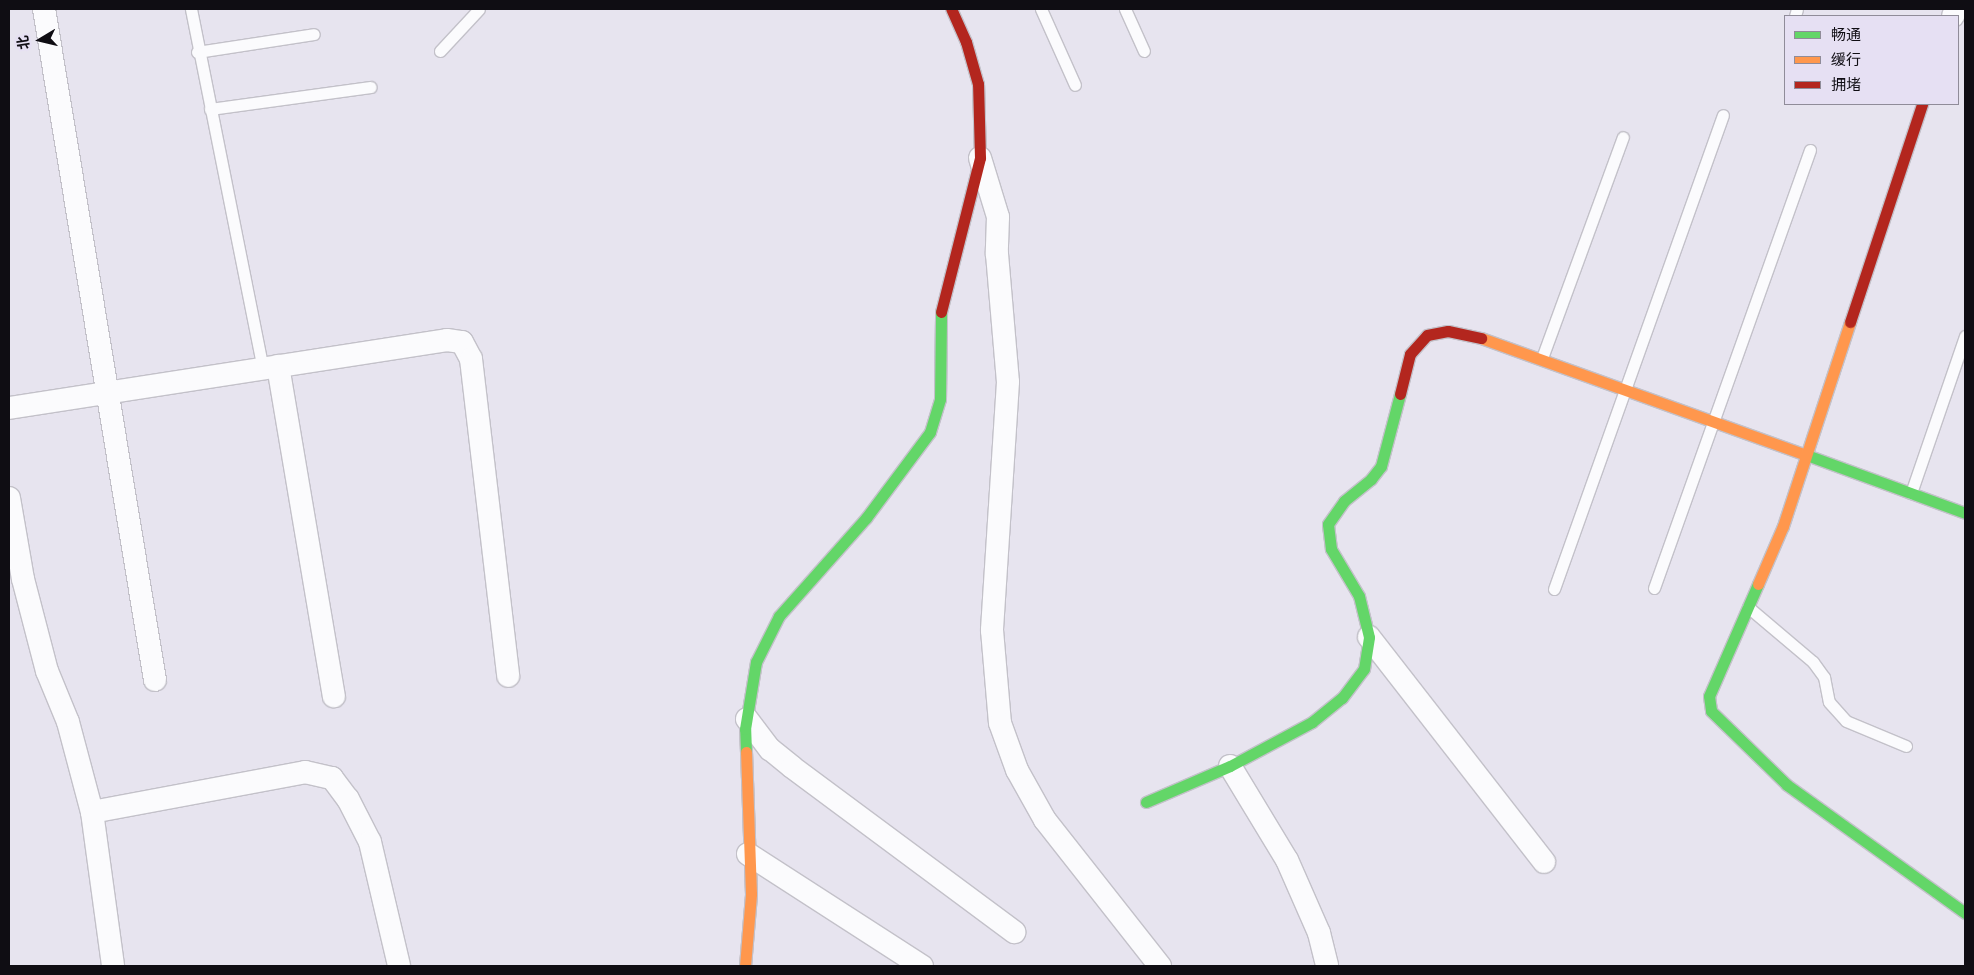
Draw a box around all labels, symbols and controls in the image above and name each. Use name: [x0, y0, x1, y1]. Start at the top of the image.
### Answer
north arrow: [15, 15, 65, 65]
legend: [1784, 15, 1959, 105]
text: 畅通: [1831, 27, 1861, 46]
text: 北: [15, 34, 34, 51]
text: 缓行: [1831, 52, 1861, 71]
text: 拥堵: [1831, 77, 1861, 96]

